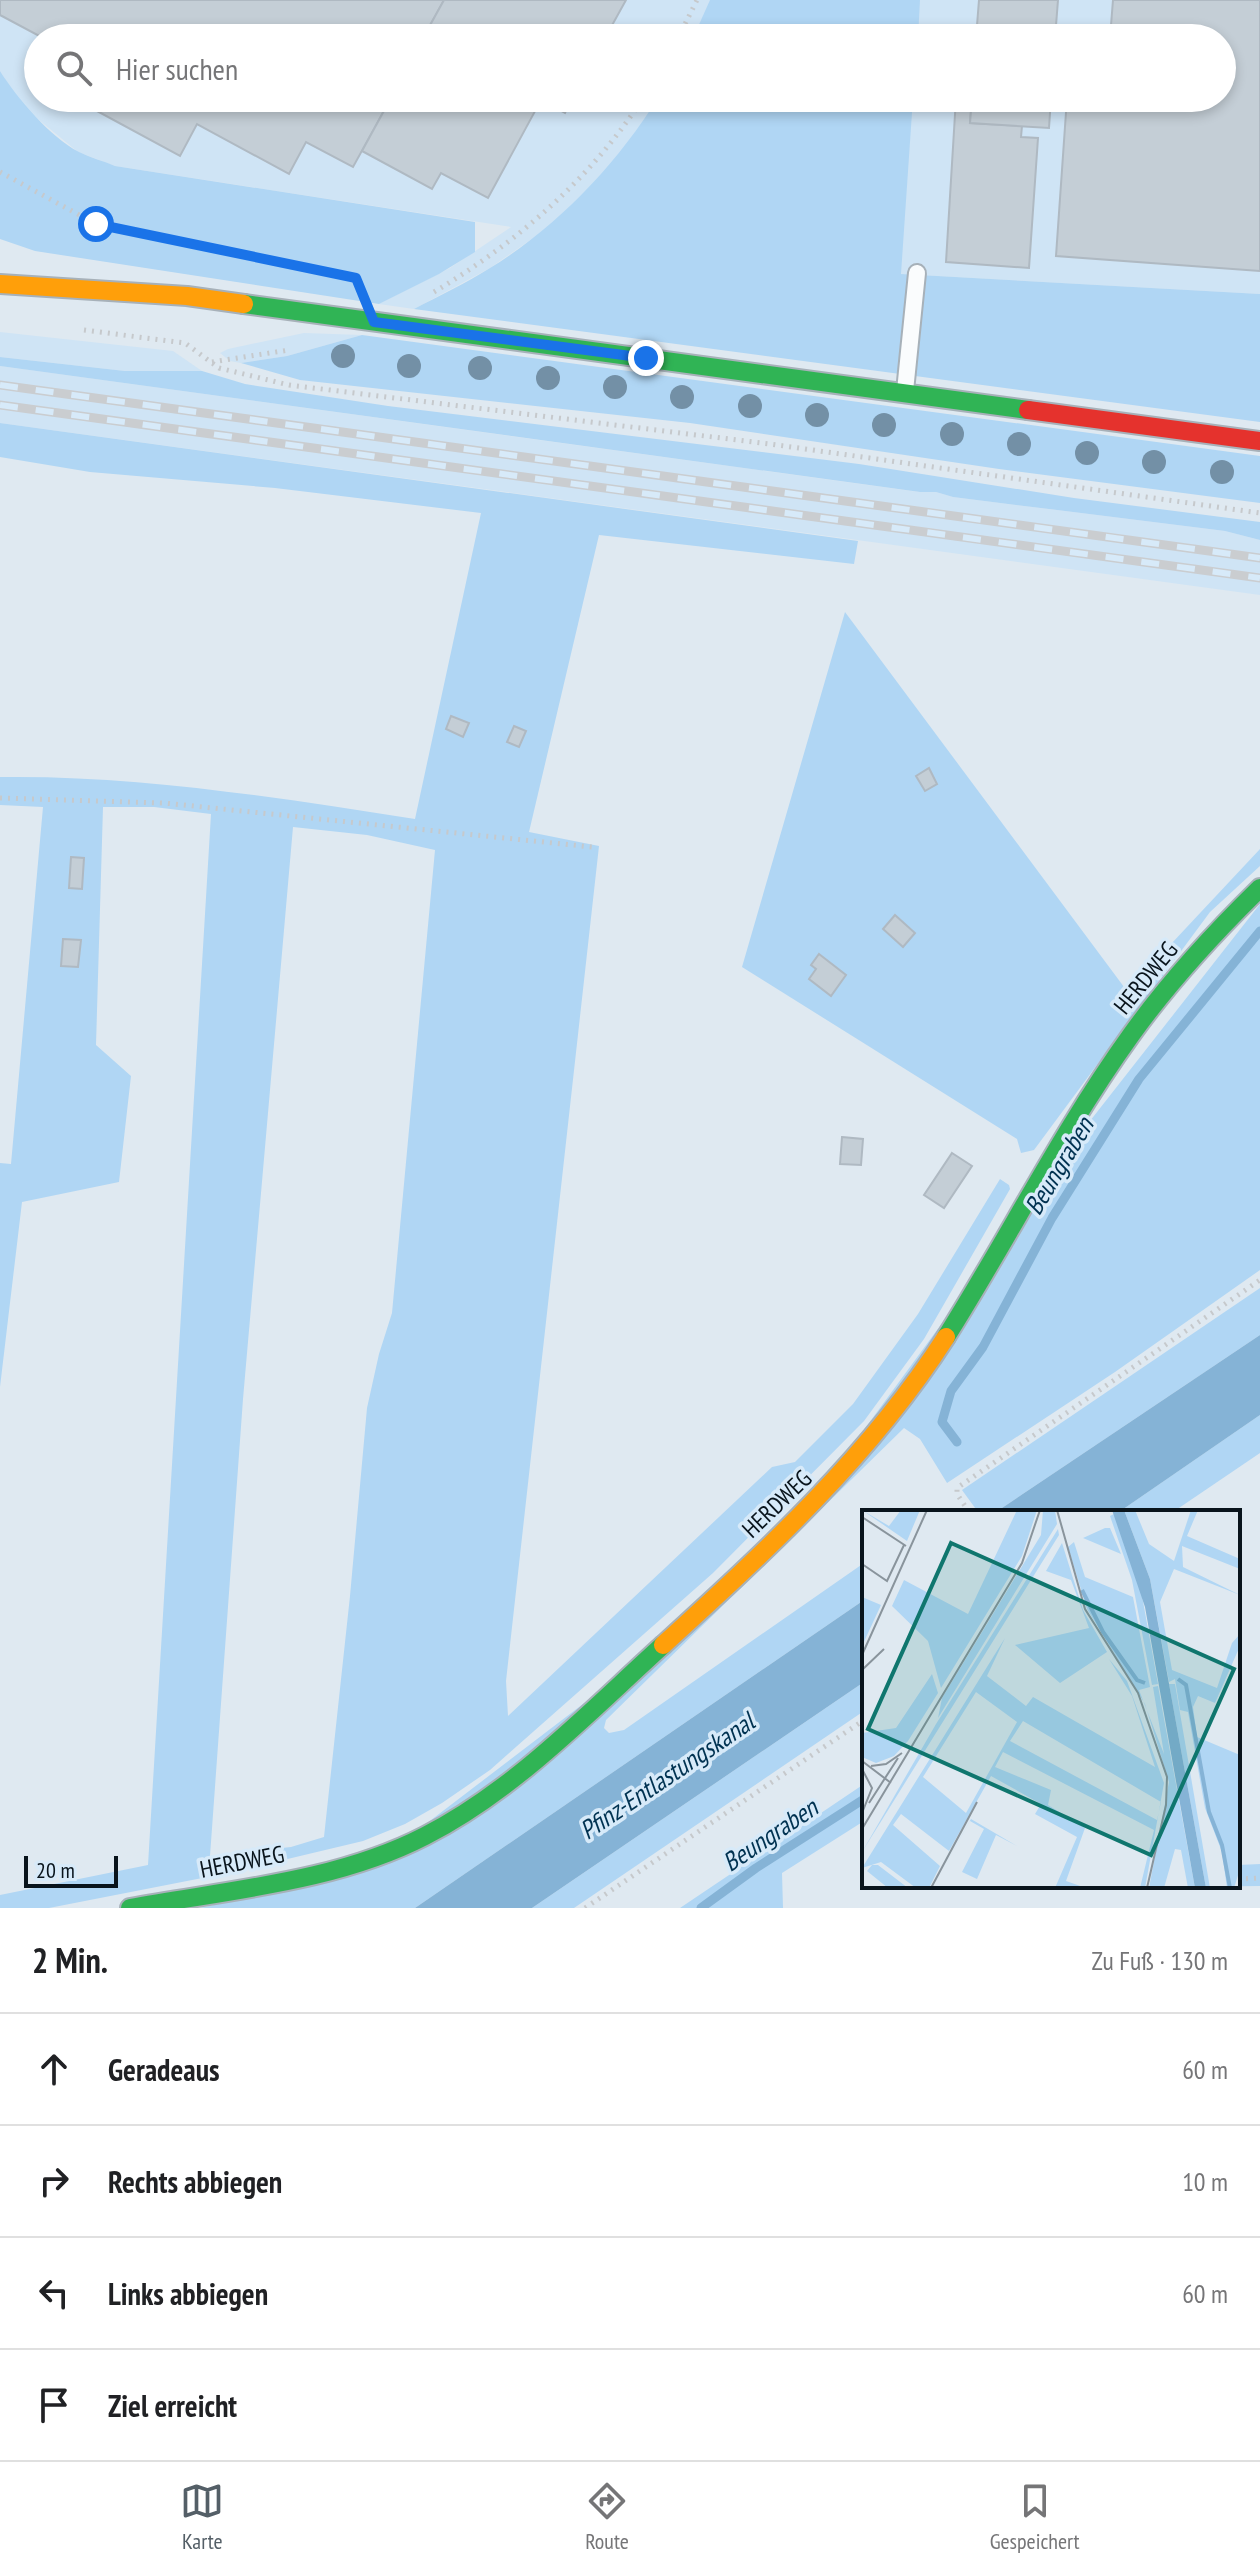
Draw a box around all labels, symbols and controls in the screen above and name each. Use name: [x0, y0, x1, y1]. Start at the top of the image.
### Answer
search box: [24, 24, 1236, 112]
icon: search: [52, 46, 96, 90]
text: Hier suchen: [116, 49, 238, 88]
route start: [78, 206, 114, 242]
route end: [628, 340, 664, 376]
street label: HERDWEG: [1107, 935, 1184, 1021]
water label: Beungraben: [1017, 1110, 1101, 1220]
street label: HERDWEG: [735, 1463, 818, 1544]
inset map: [862, 1510, 1240, 1888]
water label: Pfinz-Entlastungskanal: [573, 1703, 763, 1846]
water label: Beungraben: [716, 1790, 825, 1878]
street label: HERDWEG: [197, 1838, 287, 1885]
scale bar: [24, 1852, 118, 1888]
text: 20 m: [36, 1856, 75, 1884]
text: 2 Min.: [32, 1938, 108, 1982]
text: Zu Fuß · 130 m: [1091, 1944, 1228, 1977]
icon: ahead: [32, 2047, 76, 2091]
text: Geradeaus: [108, 2050, 220, 2089]
text: 60 m: [1182, 2053, 1228, 2086]
icon: right: [32, 2159, 76, 2203]
text: Rechts abbiegen: [108, 2162, 282, 2201]
text: 10 m: [1182, 2165, 1228, 2198]
icon: left: [32, 2271, 76, 2315]
text: Links abbiegen: [108, 2274, 268, 2313]
text: 60 m: [1182, 2277, 1228, 2310]
icon: arrive: [32, 2383, 76, 2427]
text: Ziel erreicht: [108, 2386, 237, 2425]
tab: Karte: [180, 2479, 224, 2555]
tab: Route: [585, 2479, 629, 2555]
tab: Gespeichert: [990, 2479, 1080, 2555]

